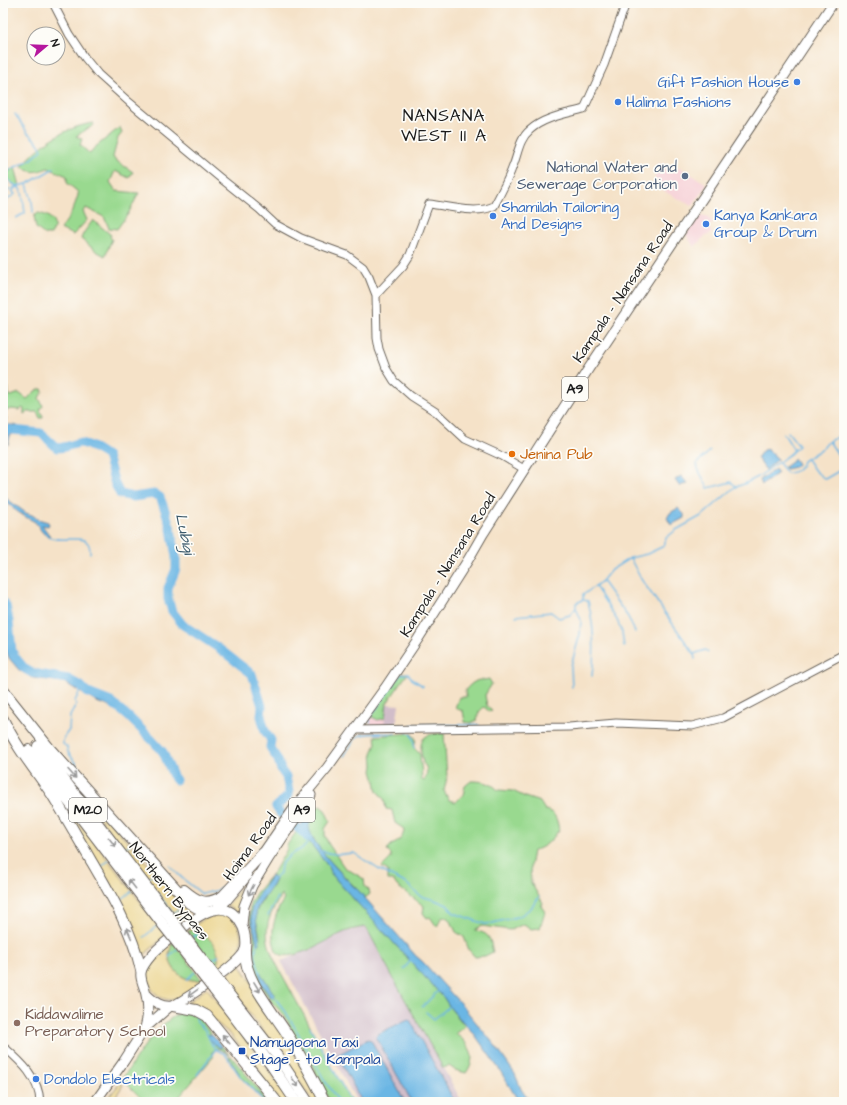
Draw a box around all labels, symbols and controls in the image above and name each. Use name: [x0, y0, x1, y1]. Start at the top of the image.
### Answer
north arrow: [26, 26, 66, 66]
text: N: [47, 37, 63, 49]
place label: Gift Fashion House: [657, 72, 789, 93]
marker: Gift Fashion House: [792, 77, 802, 87]
place label: Halima Fashions: [626, 92, 732, 113]
marker: Halima Fashions: [613, 97, 623, 107]
district label: NANSANA WEST II A: [401, 104, 487, 148]
place label: National Water and Sewerage Corporation: [517, 157, 677, 196]
marker: National Water and Sewerage Corporation: [680, 171, 690, 181]
place label: Shamilah Tailoring And Designs: [501, 197, 619, 236]
place label: Kanya Kankara Group & Drum: [714, 205, 817, 243]
marker: Shamilah Tailoring And Designs: [488, 211, 498, 221]
street label: Kampala - Nansana Road: [568, 217, 678, 367]
marker: Kanya Kankara Group & Drum: [701, 219, 711, 229]
road number: A9: [562, 377, 588, 401]
place label: Jenina Pub: [520, 444, 593, 465]
marker: Jenina Pub: [507, 449, 517, 459]
street label: Kampala - Nansana Road: [395, 489, 501, 641]
water label: Lubigi: [169, 512, 201, 559]
one-way arrow: [67, 769, 77, 779]
road number: M20: [69, 798, 107, 822]
road number: A9: [289, 798, 315, 822]
street label: Hoima Road: [218, 808, 282, 885]
one-way arrow: [108, 836, 116, 847]
street label: Northern Bypass: [123, 837, 214, 946]
one-way arrow: [128, 878, 136, 889]
one-way arrow: [246, 884, 254, 896]
one-way arrow: [125, 928, 133, 940]
one-way arrow: [253, 981, 261, 992]
one-way arrow: [188, 989, 199, 997]
place label: Kiddawalime Preparatory School: [25, 1004, 166, 1043]
marker: Kiddawalime Preparatory School: [12, 1018, 22, 1028]
place label: Namugoona Taxi Stage - to Kampala: [250, 1032, 381, 1071]
one-way arrow: [222, 1033, 231, 1044]
marker: Namugoona Taxi Stage - to Kampala: [237, 1046, 247, 1056]
place label: Dondolo Electricals: [44, 1069, 176, 1090]
marker: Dondolo Electricals: [31, 1074, 41, 1084]
one-way arrow: [291, 1076, 299, 1087]

